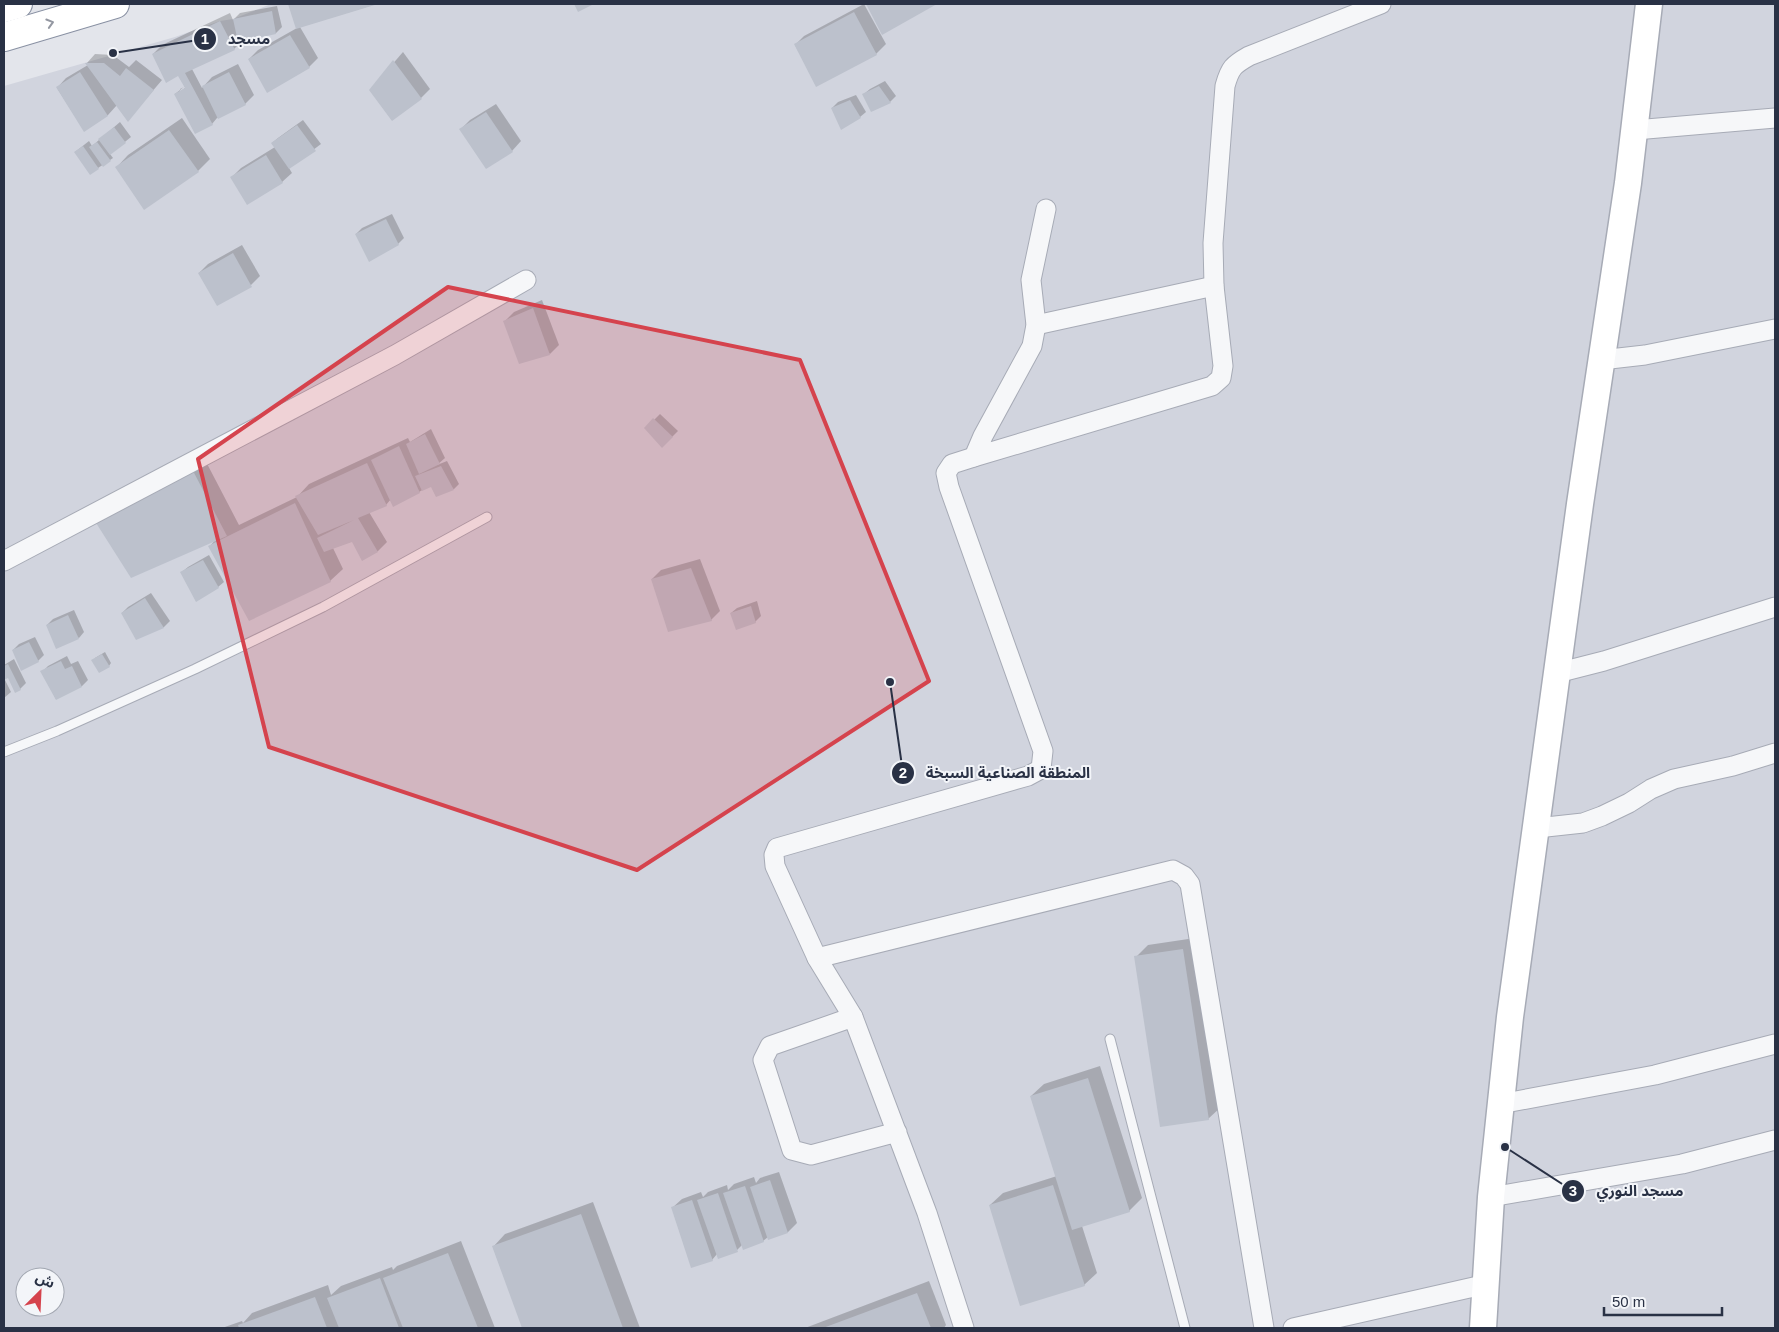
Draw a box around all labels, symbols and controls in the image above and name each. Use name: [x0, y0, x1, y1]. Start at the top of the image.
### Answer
one-way arrow: [46, 19, 54, 29]
callout: مسجد: [192, 24, 280, 54]
text: 1: [201, 30, 209, 47]
text: مسجد: [228, 30, 270, 47]
callout: المنطقة الصناعية السبخة: [891, 758, 1100, 788]
text: 2: [899, 764, 907, 781]
text: المنطقة الصناعية السبخة: [926, 764, 1090, 781]
callout: مسجد النوري: [1561, 1176, 1693, 1206]
text: 3: [1569, 1182, 1577, 1199]
text: مسجد النوري: [1596, 1182, 1684, 1202]
north arrow: [15, 1267, 65, 1317]
text: ش: [33, 1269, 57, 1291]
scale bar: [1604, 1284, 1722, 1316]
text: 50 m: [1612, 1293, 1645, 1310]

